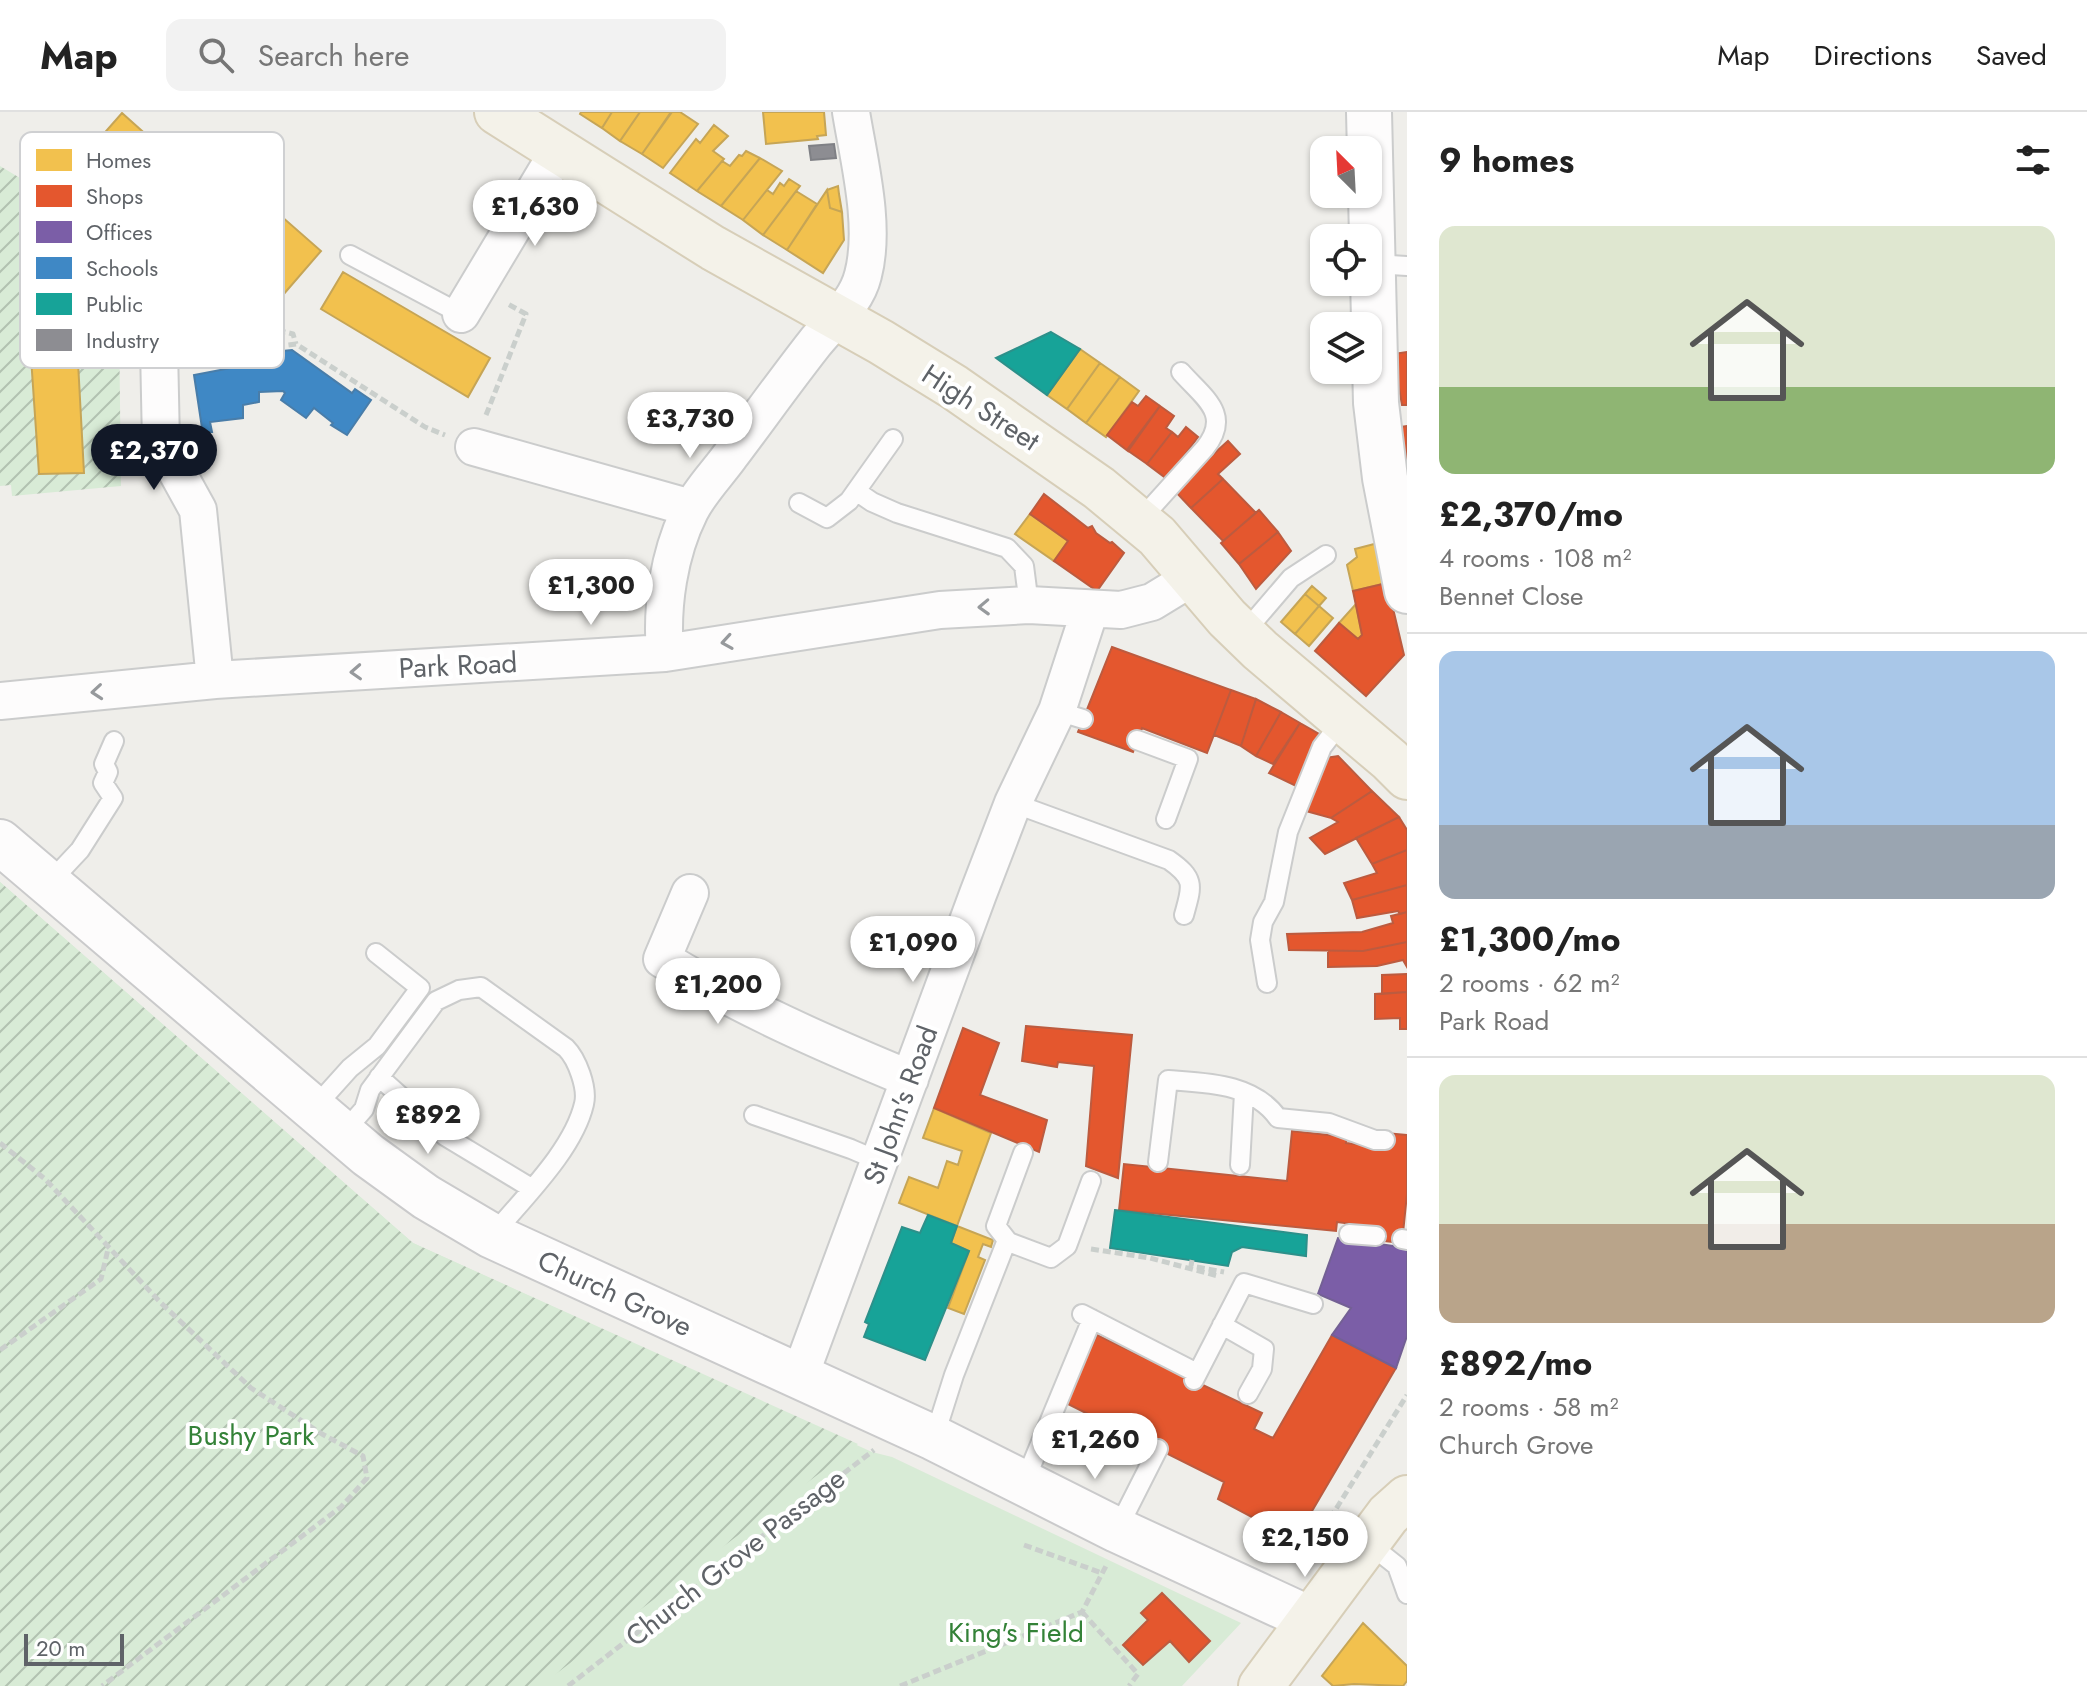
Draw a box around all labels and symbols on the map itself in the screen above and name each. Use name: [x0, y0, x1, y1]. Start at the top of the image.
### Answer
legend: [20, 132, 284, 368]
north arrow: [1310, 136, 1382, 208]
text: Homes: [86, 144, 151, 176]
text: Shops: [86, 180, 143, 212]
pin: £1,630: [470, 180, 600, 248]
text: Offices: [86, 216, 153, 248]
text: Schools: [86, 252, 158, 284]
text: Public: [86, 288, 143, 320]
text: Industry: [86, 324, 159, 356]
street label: High Street: [914, 354, 1048, 461]
pin: £3,730: [625, 392, 755, 460]
pin: £2,370: [89, 424, 219, 492]
pin: £1,300: [526, 559, 656, 627]
one-way arrow: [977, 598, 990, 615]
one-way arrow: [720, 633, 733, 650]
street label: Park Road: [398, 642, 518, 689]
one-way arrow: [349, 663, 362, 680]
one-way arrow: [90, 683, 103, 700]
pin: £1,090: [848, 916, 978, 984]
pin: £1,200: [653, 958, 783, 1026]
street label: St John's Road: [853, 1020, 948, 1190]
pin: £892: [381, 1088, 475, 1156]
street label: Church Grove: [531, 1240, 699, 1347]
pin: £1,260: [1030, 1413, 1160, 1481]
park label: Bushy Park: [188, 1415, 315, 1456]
street label: Church Grove Passage: [617, 1458, 854, 1656]
pin: £2,150: [1240, 1511, 1370, 1579]
park label: King's Field: [948, 1612, 1084, 1653]
scale bar: [24, 1630, 124, 1666]

